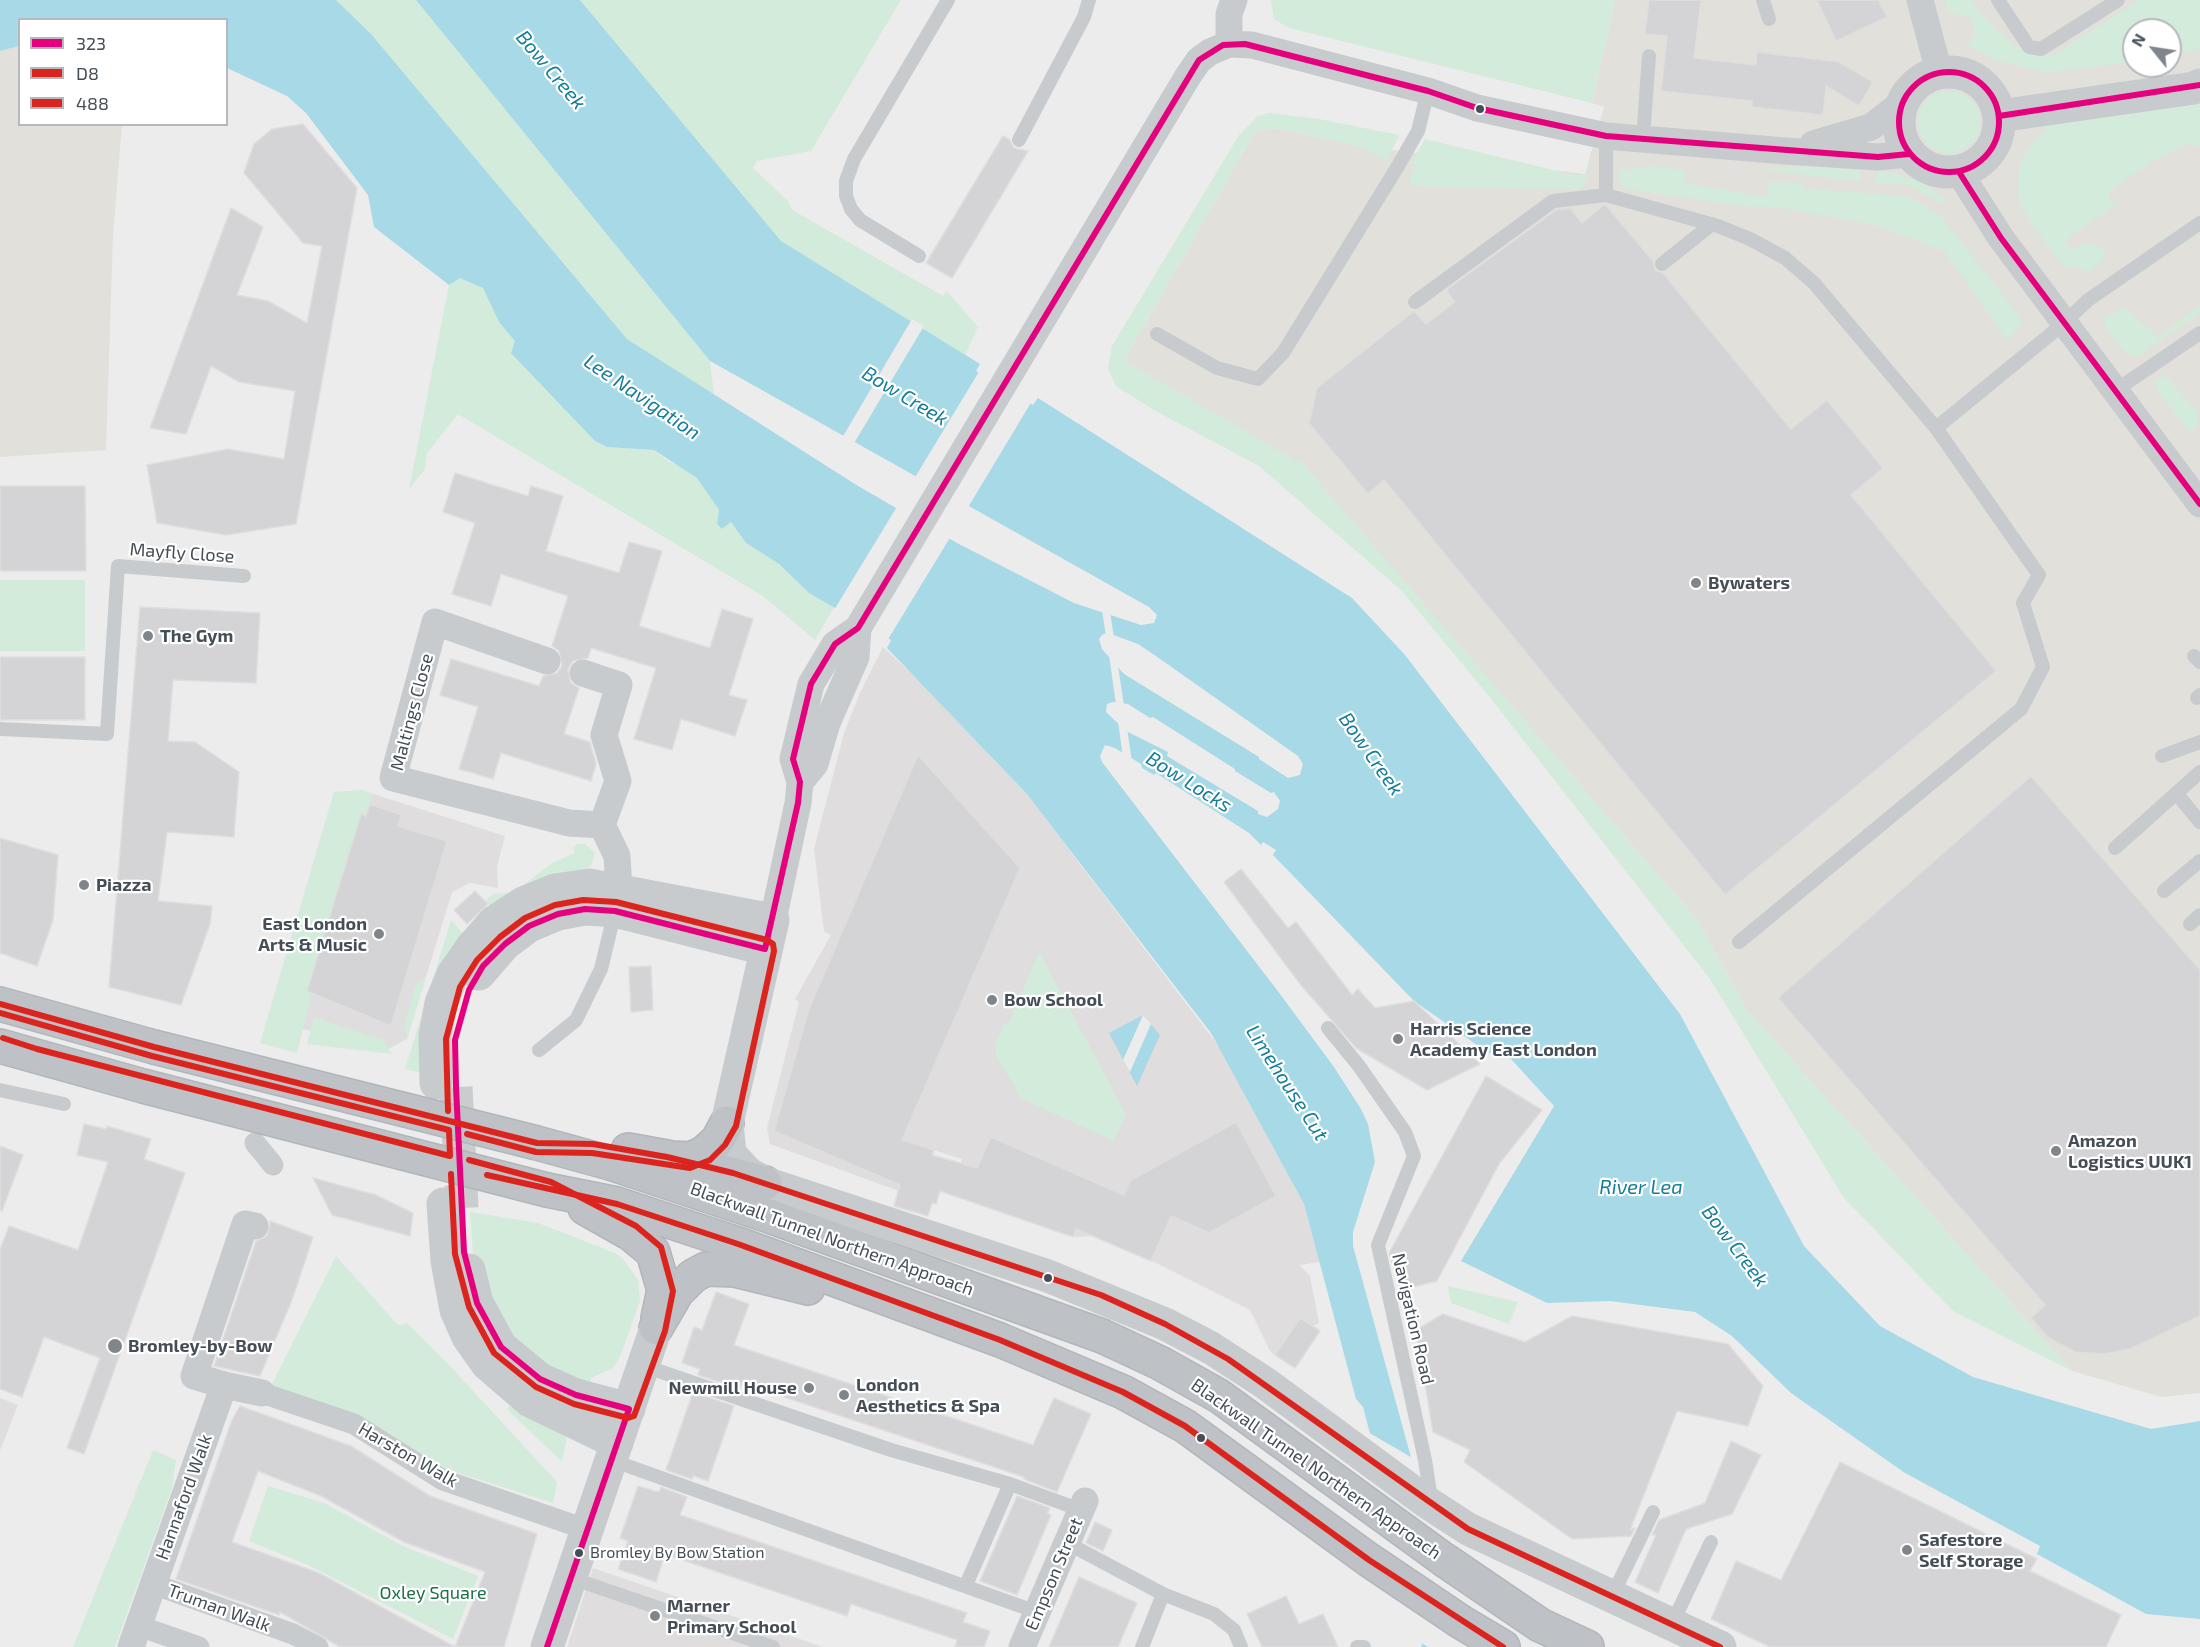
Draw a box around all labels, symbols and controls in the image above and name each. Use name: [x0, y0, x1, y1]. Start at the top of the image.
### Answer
legend: [18, 18, 228, 126]
north arrow: [2122, 18, 2182, 78]
water label: Bow Creek: [511, 26, 591, 114]
text: N: [2127, 30, 2149, 50]
text: 323: [76, 32, 106, 54]
text: D8: [76, 62, 99, 84]
text: 488: [76, 92, 109, 114]
unlabelled marker: [1474, 103, 1486, 115]
water label: Lee Navigation: [579, 349, 705, 445]
water label: Bow Creek: [858, 361, 952, 431]
street label: Mayfly Close: [129, 539, 235, 567]
place label: Bywaters: [1708, 572, 1790, 594]
marker: Bywaters: [1689, 576, 1703, 590]
place label: The Gym: [160, 625, 233, 647]
marker: The Gym: [141, 629, 155, 643]
street label: Maltings Close: [386, 651, 438, 773]
water label: Bow Creek: [1334, 708, 1408, 800]
water label: Bow Locks: [1142, 746, 1236, 818]
place label: Piazza: [96, 874, 152, 896]
marker: Piazza: [77, 878, 91, 892]
place label: East London Arts & Music: [258, 913, 367, 956]
marker: East London Arts & Music: [372, 927, 386, 941]
place label: Bow School: [1004, 989, 1103, 1011]
marker: Bow School: [985, 993, 999, 1007]
place label: Harris Science Academy East London: [1410, 1018, 1597, 1060]
water label: Limehouse Cut: [1241, 1021, 1333, 1145]
marker: Harris Science Academy East London: [1391, 1032, 1405, 1046]
place label: Amazon Logistics UUK1: [2068, 1130, 2192, 1172]
marker: Amazon Logistics UUK1: [2049, 1144, 2063, 1158]
water label: River Lea: [1599, 1175, 1683, 1199]
street label: Blackwall Tunnel Northern Approach: [687, 1178, 977, 1300]
water label: Bow Creek: [1697, 1200, 1773, 1292]
street label: Navigation Road: [1387, 1251, 1439, 1387]
unlabelled marker: [1042, 1272, 1054, 1284]
place label: Bromley-by-Bow: [128, 1335, 273, 1357]
marker: Bromley-by-Bow: [106, 1337, 124, 1355]
place label: London Aesthetics & Spa: [856, 1374, 1000, 1416]
street label: Blackwall Tunnel Northern Approach: [1187, 1374, 1445, 1564]
place label: Newmill House: [669, 1377, 797, 1399]
marker: Newmill House: [802, 1381, 816, 1395]
marker: London Aesthetics & Spa: [837, 1388, 851, 1402]
street label: Harston Walk: [355, 1418, 461, 1492]
street label: Hannaford Walk: [151, 1431, 217, 1563]
unlabelled marker: [1195, 1432, 1207, 1444]
street label: Empson Street: [1021, 1514, 1087, 1634]
place label: Safestore Self Storage: [1919, 1529, 2024, 1572]
place label: Bromley By Bow Station: [590, 1543, 764, 1563]
marker: Safestore Self Storage: [1900, 1543, 1914, 1557]
marker: Bromley By Bow Station: [573, 1547, 585, 1559]
street label: Truman Walk: [165, 1579, 273, 1637]
park label: Oxley Square: [379, 1582, 487, 1604]
place label: Marner Primary School: [667, 1595, 796, 1638]
marker: Marner Primary School: [648, 1609, 662, 1623]

